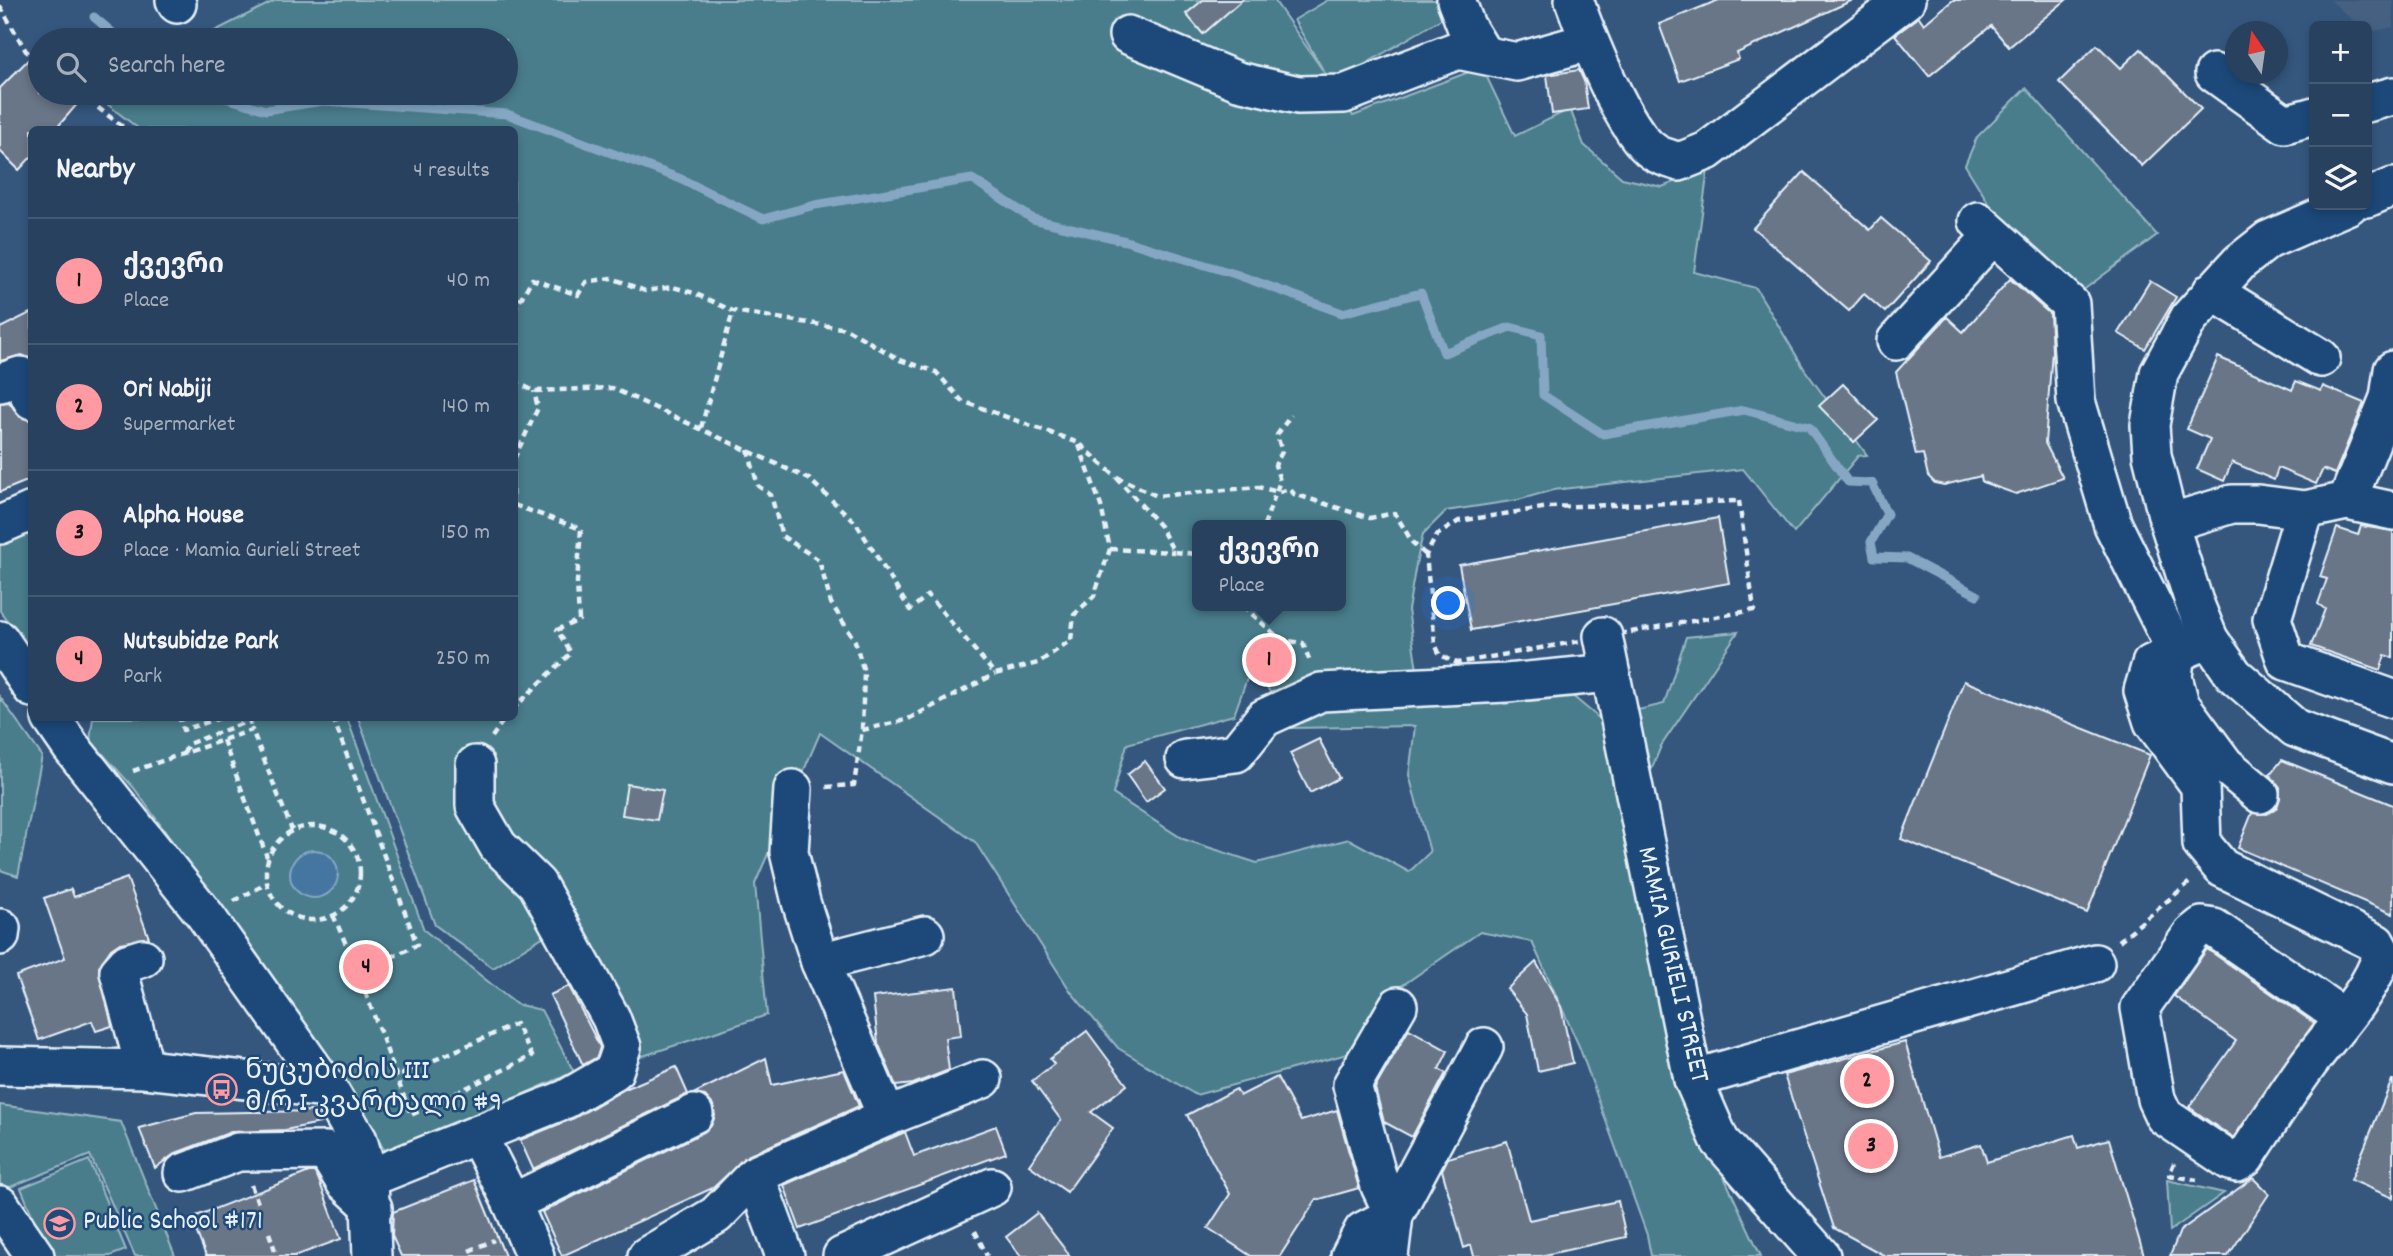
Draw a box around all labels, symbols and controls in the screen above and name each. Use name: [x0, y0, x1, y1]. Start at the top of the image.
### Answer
north arrow: [2225, 21, 2288, 84]
map controls: [2309, 21, 2372, 210]
button: +: [2309, 21, 2372, 84]
search box: [28, 28, 518, 105]
icon: search: [52, 48, 90, 86]
text: Search here: [108, 48, 226, 85]
button: −: [2309, 84, 2372, 147]
button: layers: [2309, 147, 2372, 210]
text: Nearby: [56, 150, 134, 193]
text: 4 results: [413, 155, 490, 188]
text: ქვევრი: [123, 248, 224, 285]
text: 1: [76, 265, 82, 298]
text: 40 m: [447, 265, 490, 298]
text: Place: [123, 285, 169, 318]
text: Ori Nabiji: [123, 372, 211, 409]
text: 2: [74, 391, 84, 424]
text: 140 m: [442, 391, 490, 424]
text: Supermarket: [123, 409, 235, 442]
text: Alpha House: [123, 498, 244, 535]
text: 3: [74, 517, 84, 550]
text: 150 m: [441, 517, 490, 550]
popup: [1192, 520, 1346, 611]
text: ქვევრი: [1218, 533, 1320, 570]
text: Place · Mamia Gurieli Street: [123, 535, 360, 568]
text: Place: [1218, 570, 1265, 603]
your location: [1431, 586, 1465, 620]
text: Nutsubidze Park: [123, 624, 279, 661]
pin: 1: [1246, 634, 1292, 686]
text: 4: [74, 643, 84, 676]
text: 250 m: [436, 643, 490, 676]
text: Park: [123, 661, 162, 694]
street label: MAMIA GURIELI STREET: [1624, 843, 1718, 1087]
pin: 4: [343, 941, 389, 993]
place label: ნუცუბიძის III მ/რ I კვარტალი #9: [245, 1053, 502, 1125]
pin: 2: [1844, 1055, 1890, 1107]
bus stop icon: ნუცუბიძის III მ/რ I კვარტალი #9: [205, 1072, 239, 1106]
pin: 3: [1848, 1120, 1894, 1172]
place label: Public School #171: [83, 1203, 263, 1243]
school or university icon: Public School #171: [43, 1206, 77, 1240]

